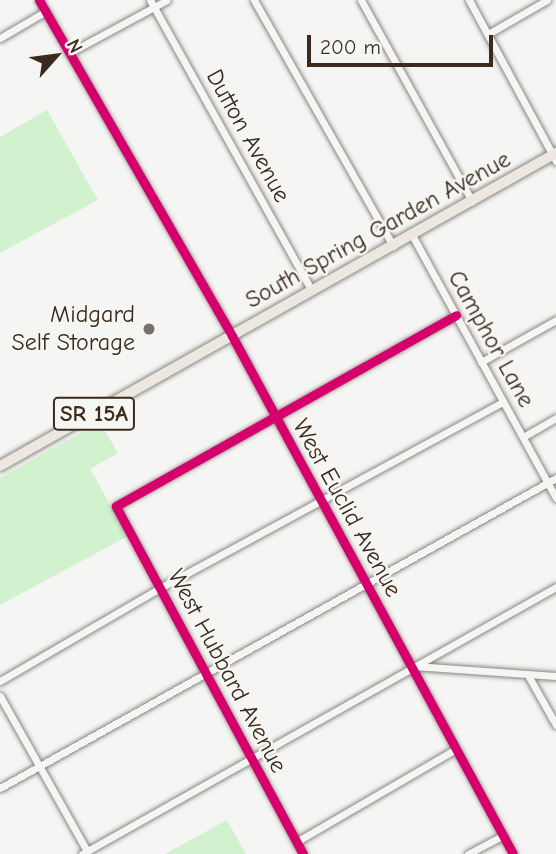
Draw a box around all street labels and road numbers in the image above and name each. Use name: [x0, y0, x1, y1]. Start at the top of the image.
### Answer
street label: Dutton Avenue: [200, 65, 296, 207]
street label: South Spring Garden Avenue: [241, 145, 515, 315]
street label: Camphor Lane: [442, 266, 540, 412]
road number: SR 15A: [52, 394, 136, 434]
street label: West Euclid Avenue: [286, 414, 408, 602]
street label: West Hubbard Avenue: [161, 564, 293, 778]

